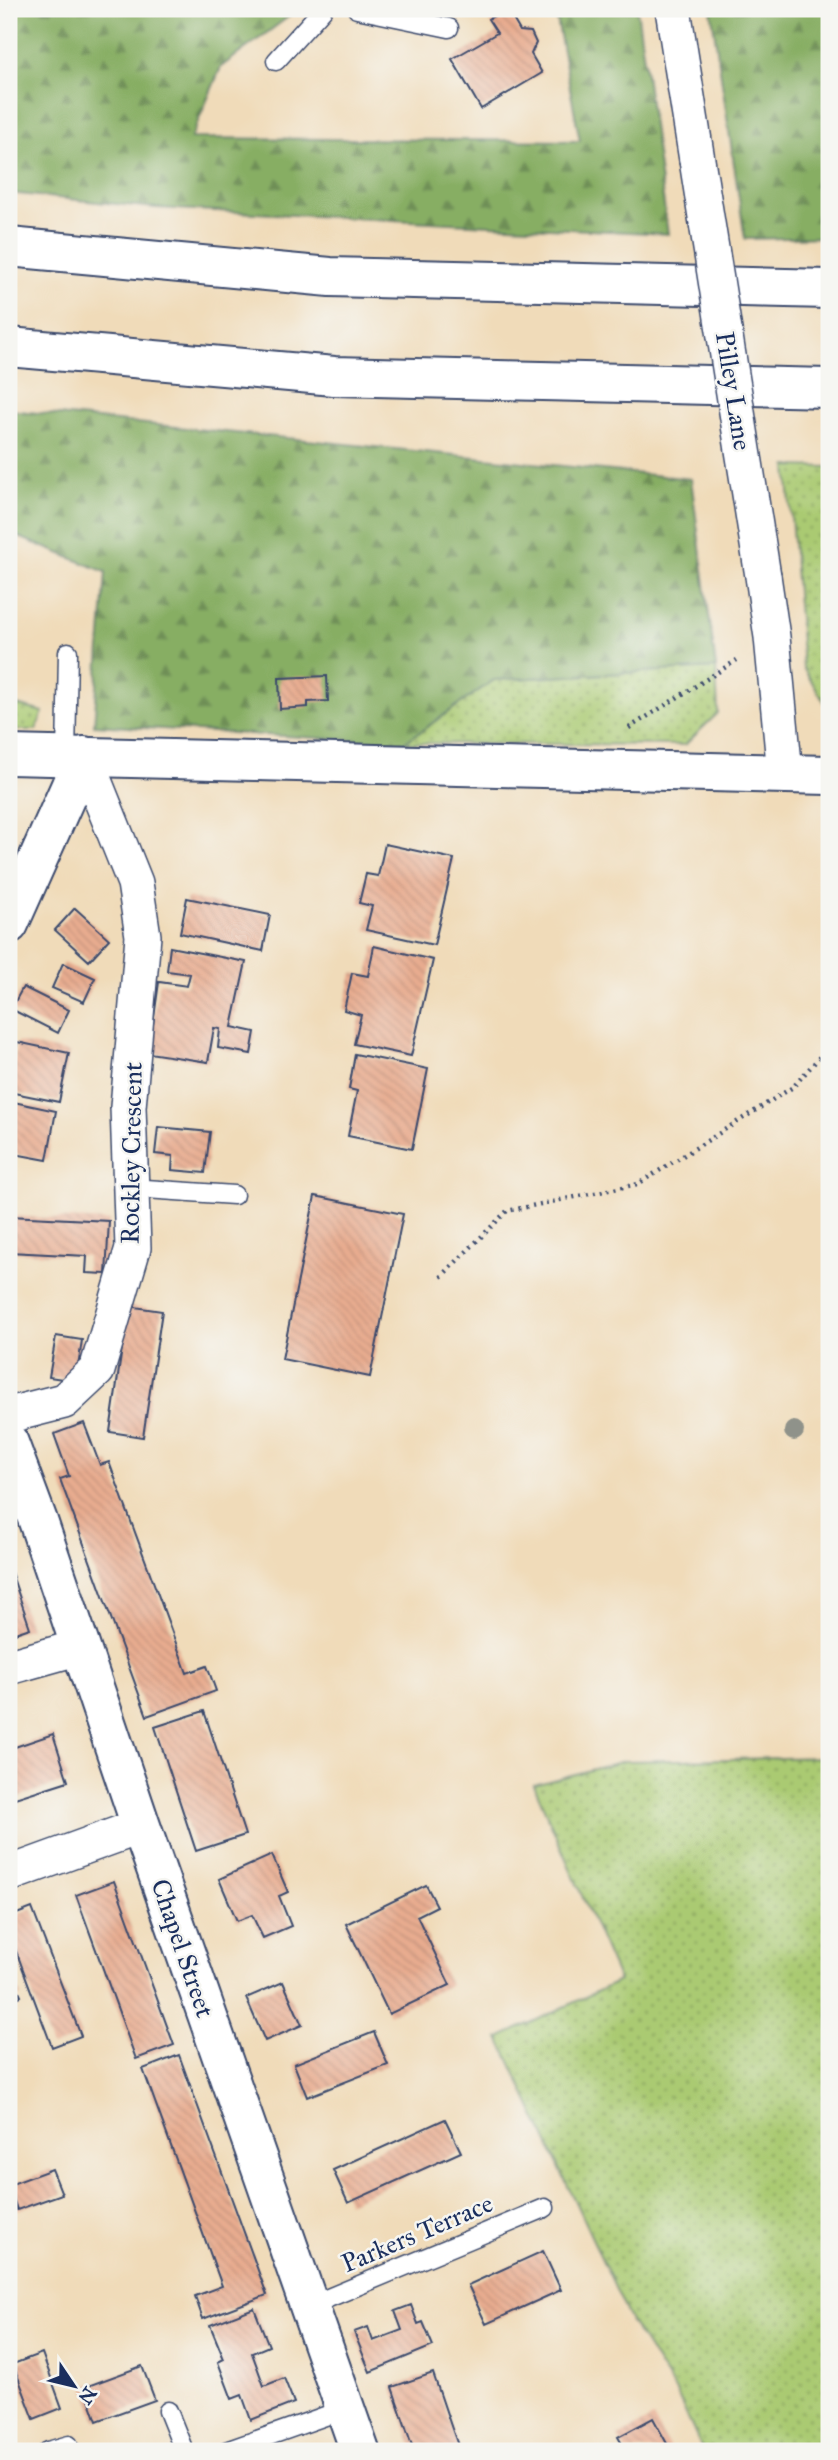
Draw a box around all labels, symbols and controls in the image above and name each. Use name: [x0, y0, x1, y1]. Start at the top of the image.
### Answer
street label: Pilley Lane: [709, 329, 759, 453]
street label: Rockley Crescent: [113, 1062, 149, 1244]
street label: Chapel Street: [144, 1875, 222, 2021]
street label: Parkers Terrace: [337, 2187, 498, 2279]
north arrow: [38, 2352, 108, 2422]
text: N: [73, 2382, 102, 2409]

